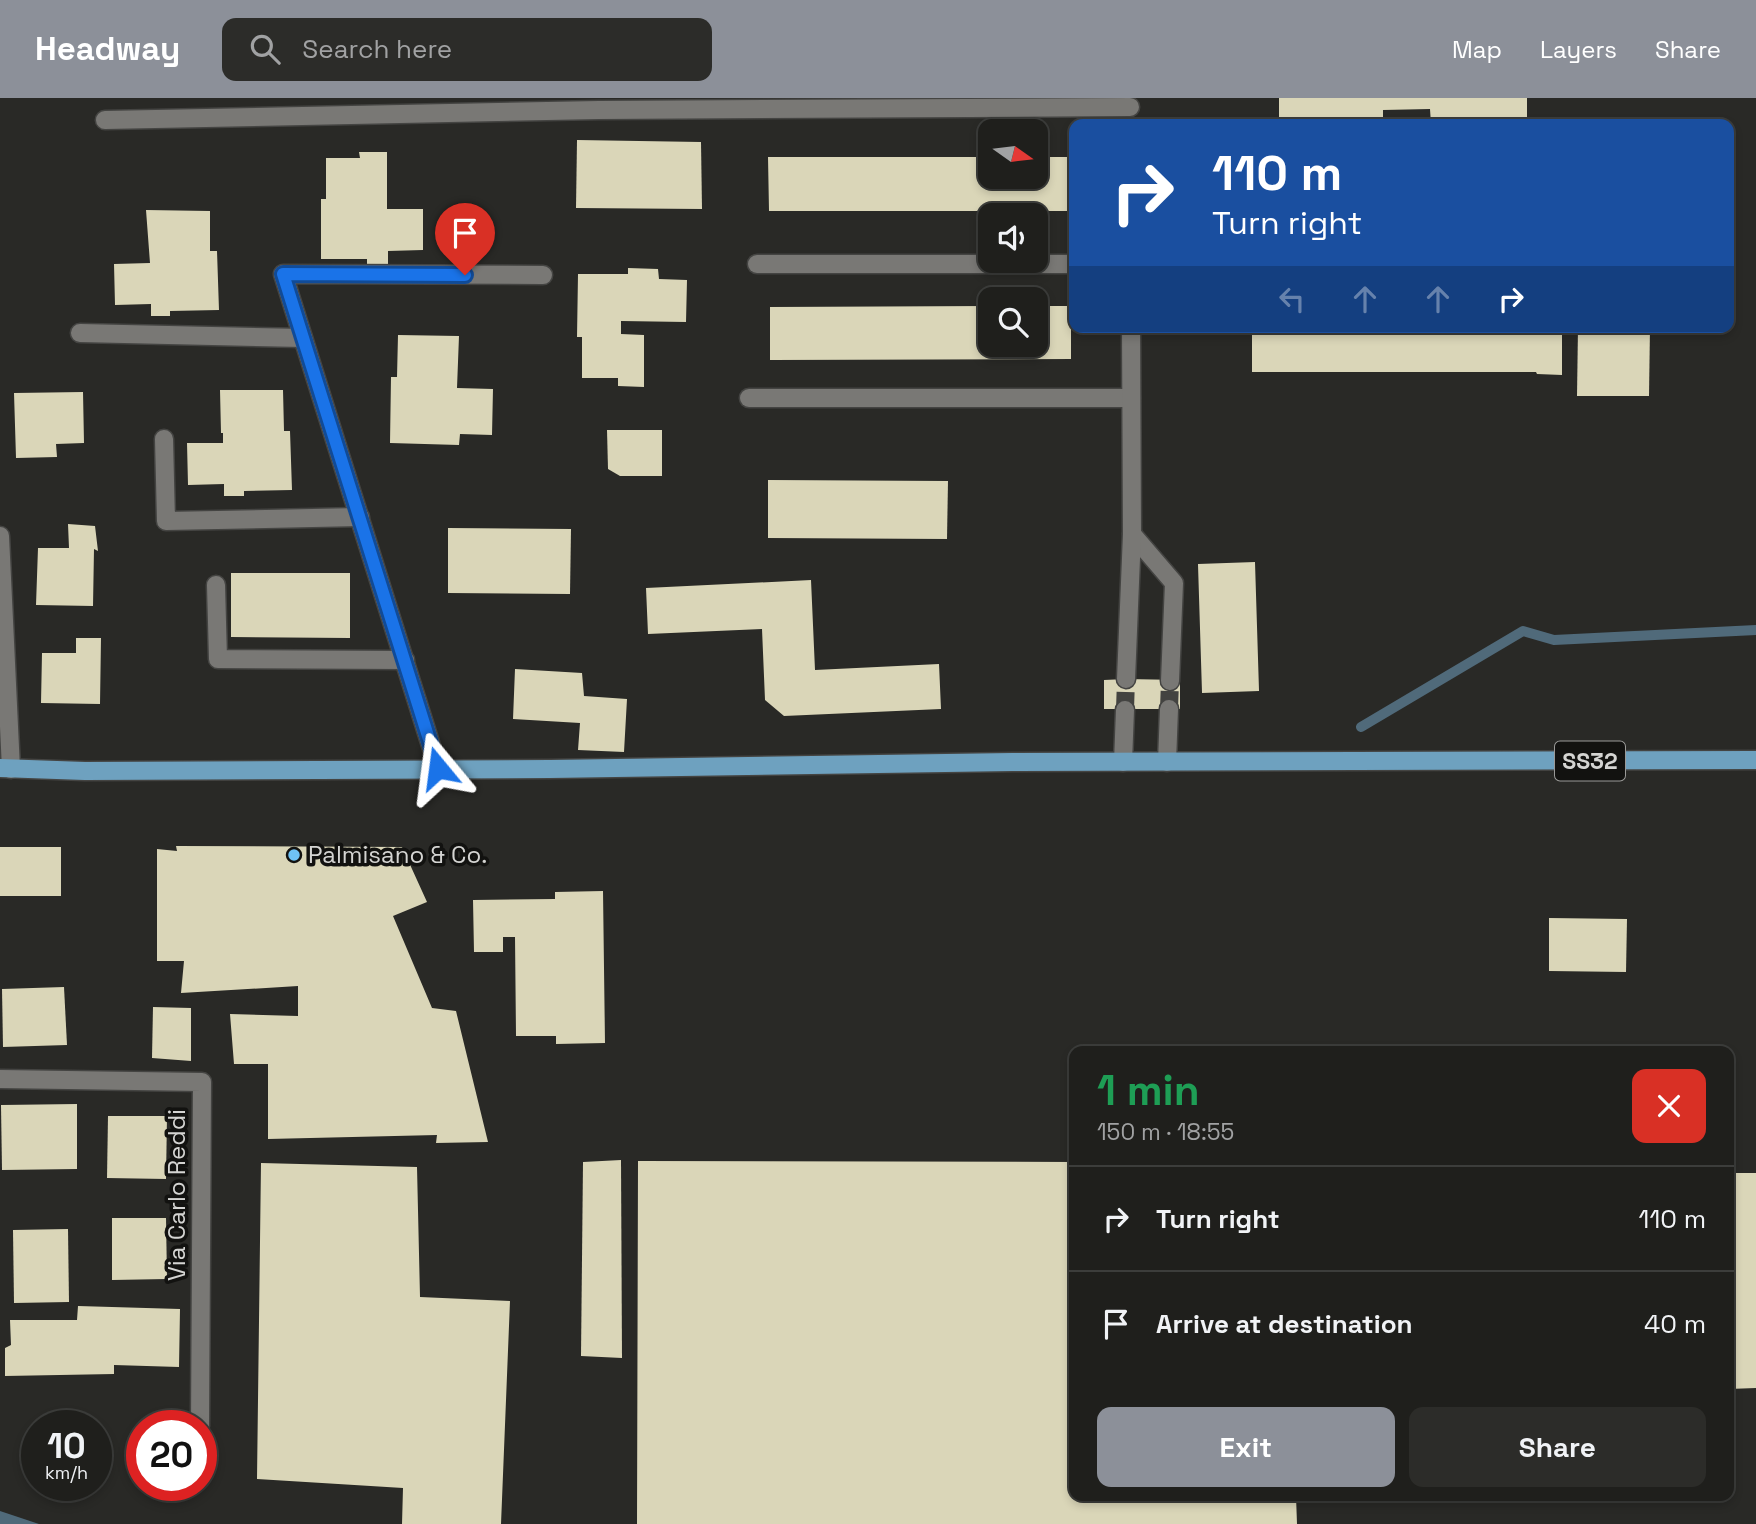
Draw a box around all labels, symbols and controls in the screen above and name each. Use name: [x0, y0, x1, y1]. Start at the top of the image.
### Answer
search box: [222, 18, 712, 81]
text: Headway: [35, 28, 180, 70]
icon: search: [246, 30, 284, 68]
text: Search here: [302, 32, 452, 66]
text: Map: [1452, 34, 1502, 65]
text: Layers: [1540, 34, 1617, 65]
text: Share: [1655, 34, 1721, 65]
north arrow: [978, 119, 1048, 189]
map controls: [978, 119, 1048, 357]
text: 110 m: [1212, 142, 1342, 204]
icon: right: [1097, 147, 1188, 238]
pin: [435, 203, 495, 275]
button: sound: [978, 203, 1048, 273]
text: Turn right: [1212, 203, 1362, 243]
icon: arrive: [446, 214, 484, 252]
icon: left: [1273, 280, 1311, 318]
icon: ahead: [1346, 280, 1384, 318]
icon: ahead: [1419, 280, 1457, 318]
icon: right: [1492, 280, 1530, 318]
button: search: [978, 287, 1048, 357]
position arrow: [401, 731, 475, 805]
road number: SS32: [1555, 741, 1625, 780]
place label: Palmisano & Co.: [308, 839, 487, 870]
marker: Palmisano & Co.: [286, 847, 302, 863]
text: 1 min: [1097, 1064, 1200, 1117]
button: close: [1632, 1069, 1706, 1143]
street label: Via Carlo Reddi: [161, 1109, 192, 1281]
text: 150 m · 18:55: [1097, 1117, 1234, 1147]
icon: right: [1097, 1200, 1135, 1238]
text: Turn right: [1156, 1202, 1280, 1236]
text: 110 m: [1639, 1202, 1706, 1236]
icon: arrive: [1097, 1305, 1135, 1343]
text: Arrive at destination: [1156, 1307, 1413, 1341]
text: 40 m: [1644, 1307, 1706, 1341]
button: Exit: [1097, 1407, 1395, 1487]
button: Share: [1409, 1407, 1706, 1487]
speed limit sign: 20: [126, 1410, 217, 1501]
text: 10: [47, 1424, 86, 1468]
text: km/h: [45, 1461, 88, 1484]

